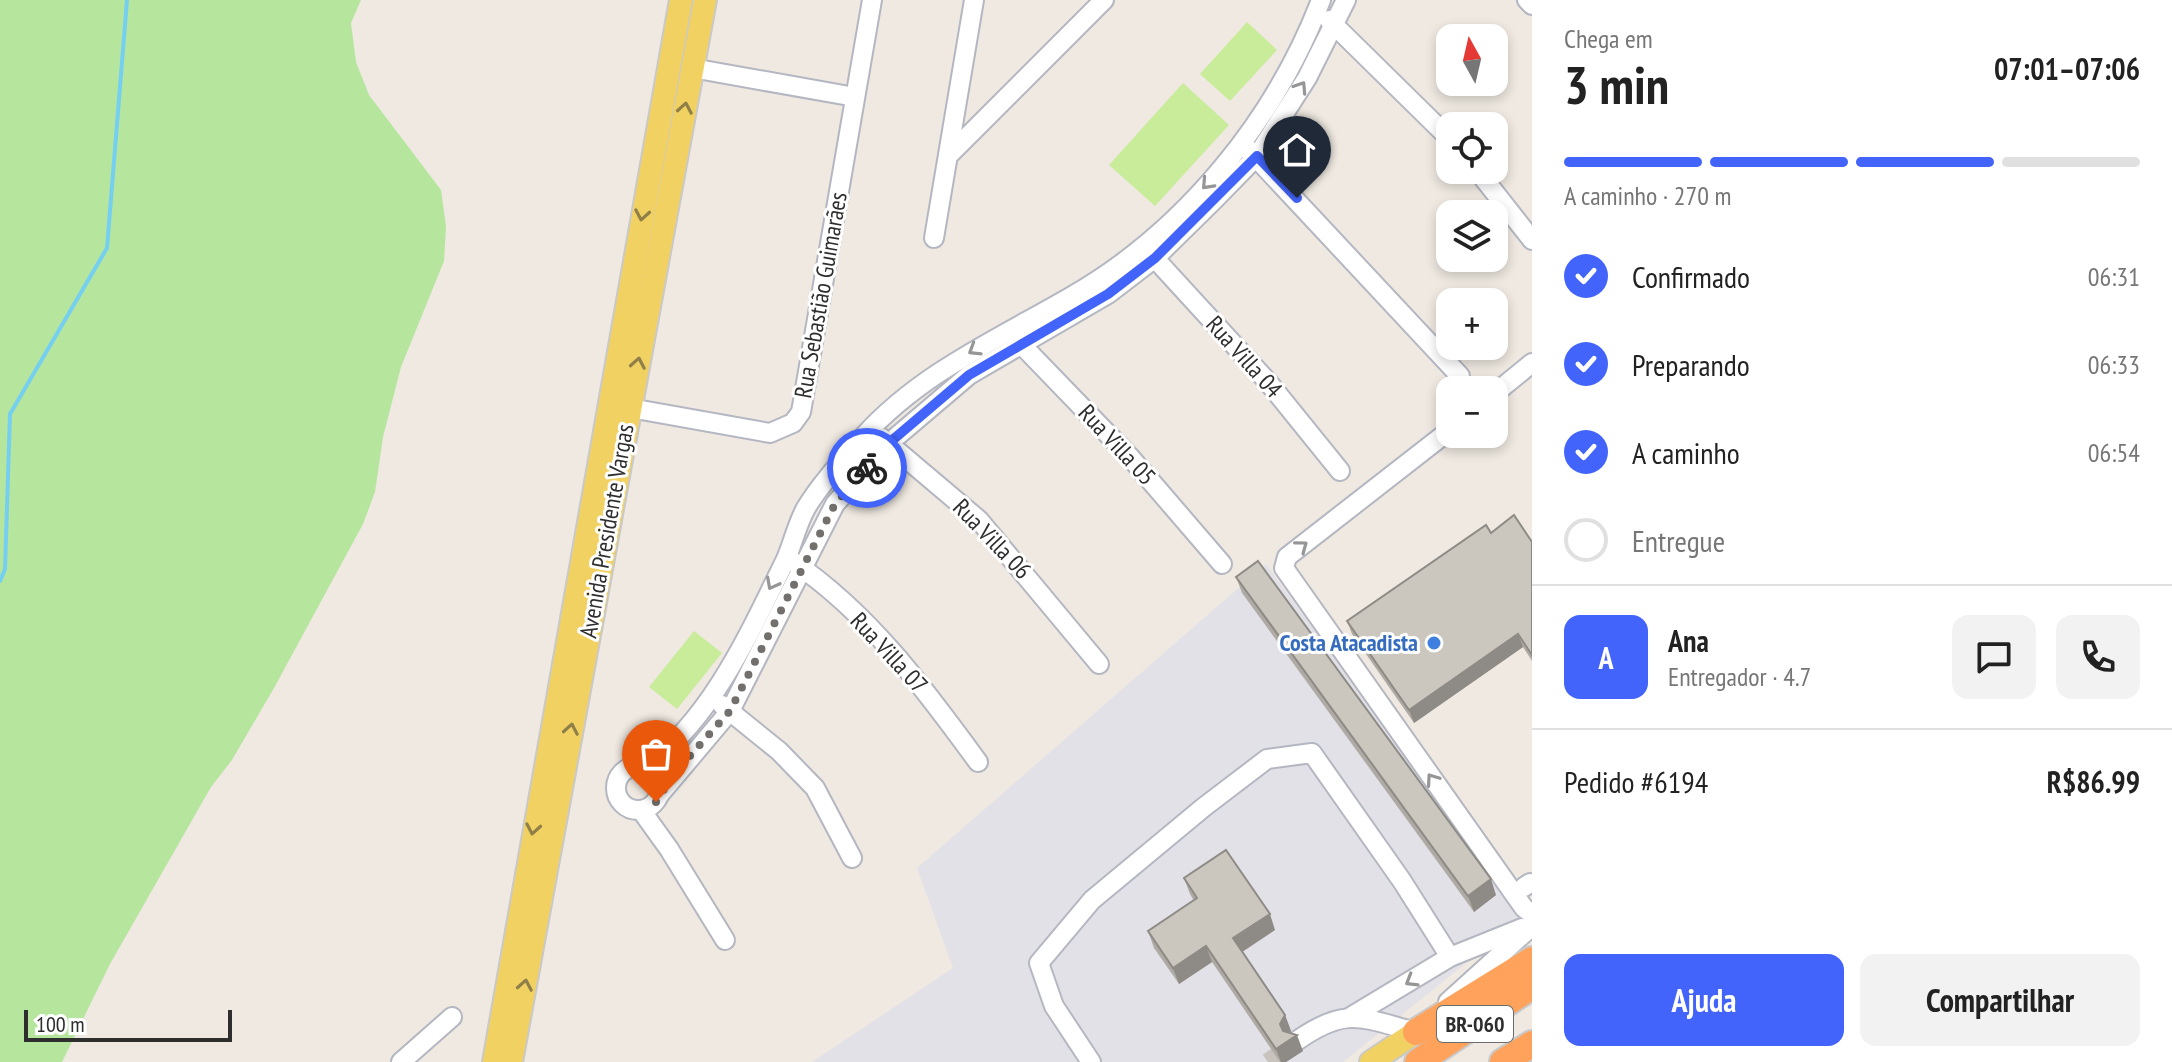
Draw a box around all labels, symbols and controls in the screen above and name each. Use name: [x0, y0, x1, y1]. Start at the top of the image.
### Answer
text: Chega em: [1564, 22, 1653, 55]
north arrow: [1436, 24, 1508, 96]
map controls: [1436, 24, 1508, 448]
text: 07:01–07:06: [1994, 49, 2140, 88]
text: 3 min: [1564, 51, 1669, 118]
one-way arrow: [1292, 81, 1307, 96]
one-way arrow: [676, 101, 693, 115]
button: locate: [1436, 112, 1508, 184]
pin: [1263, 116, 1331, 198]
icon: home: [1275, 128, 1319, 172]
one-way arrow: [1202, 175, 1216, 189]
text: A caminho · 270 m: [1564, 179, 1731, 212]
street label: Rua Sebastião Guimarães: [787, 189, 854, 400]
button: layers: [1436, 200, 1508, 272]
one-way arrow: [635, 208, 652, 221]
icon: check: [1564, 254, 1608, 298]
text: Confirmado: [1632, 257, 1750, 296]
text: 06:31: [2088, 260, 2140, 293]
button: +: [1436, 288, 1508, 360]
street label: Rua Villa 04: [1199, 309, 1289, 404]
one-way arrow: [968, 340, 983, 356]
icon: check: [1564, 342, 1608, 386]
text: Preparando: [1632, 345, 1750, 384]
text: 06:33: [2088, 348, 2140, 381]
one-way arrow: [629, 357, 646, 370]
button: −: [1436, 376, 1508, 448]
street label: Rua Villa 05: [1072, 398, 1163, 492]
street label: Avenida Presidente Vargas: [572, 422, 641, 640]
courier: [827, 428, 907, 508]
icon: check: [1564, 430, 1608, 474]
text: A caminho: [1632, 433, 1740, 472]
text: 06:54: [2088, 436, 2140, 469]
icon: bike: [845, 446, 889, 490]
street label: Rua Villa 06: [947, 492, 1038, 585]
text: Entregue: [1632, 521, 1725, 560]
one-way arrow: [1293, 541, 1308, 555]
one-way arrow: [767, 576, 782, 591]
street label: Rua Villa 07: [844, 606, 935, 700]
button: chat: [1952, 615, 2036, 699]
button: phone: [2056, 615, 2140, 699]
text: Ana: [1668, 621, 1709, 660]
place label: Costa Atacadista: [1280, 627, 1418, 658]
marker: Costa Atacadista: [1425, 634, 1443, 652]
text: A: [1598, 638, 1614, 677]
text: Entregador · 4.7: [1668, 660, 1811, 693]
pin: [622, 720, 690, 802]
one-way arrow: [562, 723, 579, 736]
icon: bag: [634, 732, 678, 776]
text: Pedido #6194: [1564, 762, 1708, 801]
text: R$86.99: [2047, 762, 2140, 801]
one-way arrow: [1427, 774, 1442, 788]
one-way arrow: [525, 822, 542, 836]
button: Ajuda: [1564, 954, 1844, 1046]
button: Compartilhar: [1860, 954, 2140, 1046]
one-way arrow: [1405, 971, 1420, 986]
one-way arrow: [516, 978, 533, 992]
scale bar: [24, 1006, 232, 1042]
road number: BR-060: [1437, 1006, 1513, 1042]
text: 100 m: [36, 1010, 85, 1038]

